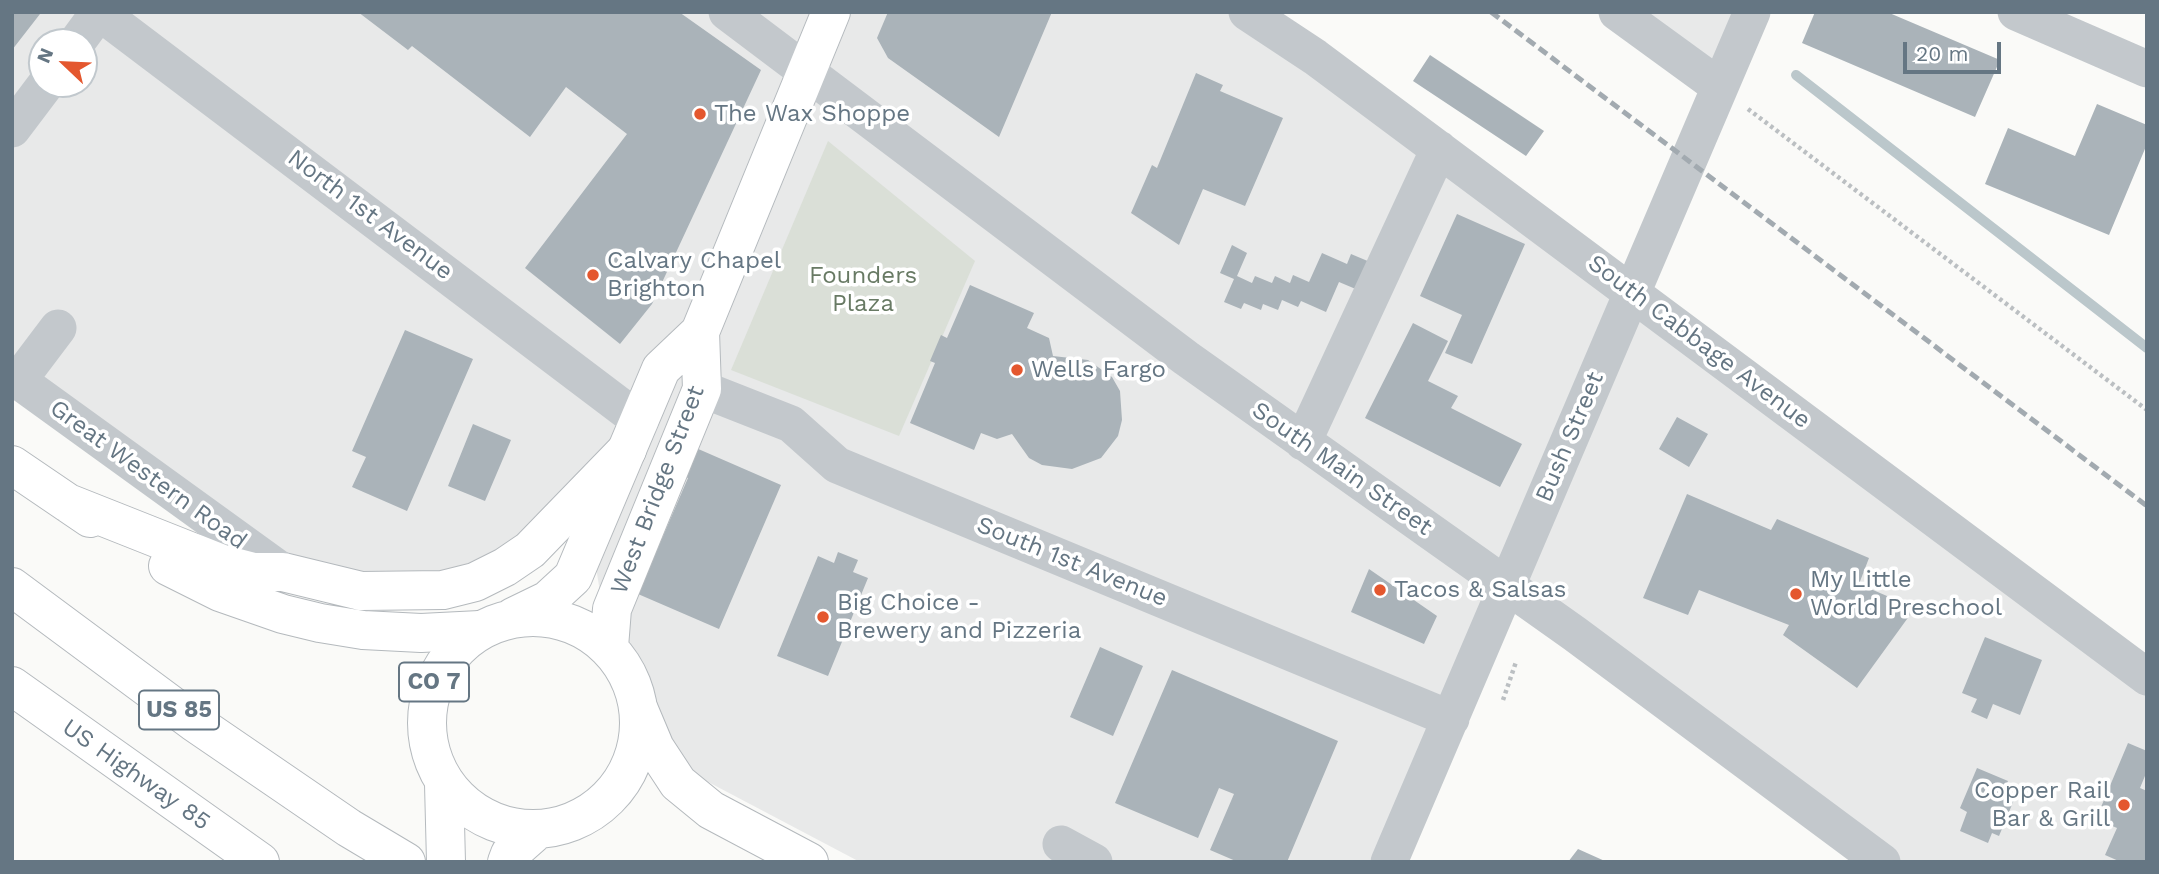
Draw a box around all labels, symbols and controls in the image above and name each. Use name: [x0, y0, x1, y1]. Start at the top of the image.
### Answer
north arrow: [28, 28, 98, 98]
scale bar: [1907, 28, 2005, 72]
text: 20 m: [1916, 41, 1968, 66]
text: N: [32, 44, 58, 66]
place label: The Wax Shoppe: [714, 100, 910, 128]
marker: The Wax Shoppe: [692, 106, 708, 122]
street label: North 1st Avenue: [282, 144, 458, 286]
place label: Calvary Chapel Brighton: [607, 247, 781, 303]
street label: South Cabbage Avenue: [1582, 249, 1816, 435]
park label: Founders Plaza: [809, 262, 917, 318]
marker: Calvary Chapel Brighton: [585, 267, 601, 283]
place label: Wells Fargo: [1031, 356, 1166, 384]
marker: Wells Fargo: [1009, 362, 1025, 378]
street label: Bush Street: [1530, 368, 1610, 506]
street label: West Bridge Street: [605, 382, 711, 598]
street label: Great Western Road: [44, 394, 252, 556]
street label: South Main Street: [1246, 396, 1438, 542]
street label: South 1st Avenue: [973, 511, 1171, 613]
place label: My Little World Preschool: [1810, 566, 2002, 622]
place label: Tacos & Salsas: [1394, 576, 1566, 604]
marker: Tacos & Salsas: [1372, 582, 1388, 598]
marker: My Little World Preschool: [1788, 586, 1804, 602]
place label: Big Choice - Brewery and Pizzeria: [837, 589, 1081, 645]
marker: Big Choice - Brewery and Pizzeria: [815, 609, 831, 625]
road number: CO 7: [399, 662, 469, 702]
road number: US 85: [139, 690, 219, 730]
street label: US Highway 85: [56, 713, 216, 837]
place label: Copper Rail Bar & Grill: [1974, 777, 2110, 833]
marker: Copper Rail Bar & Grill: [2116, 797, 2132, 813]

